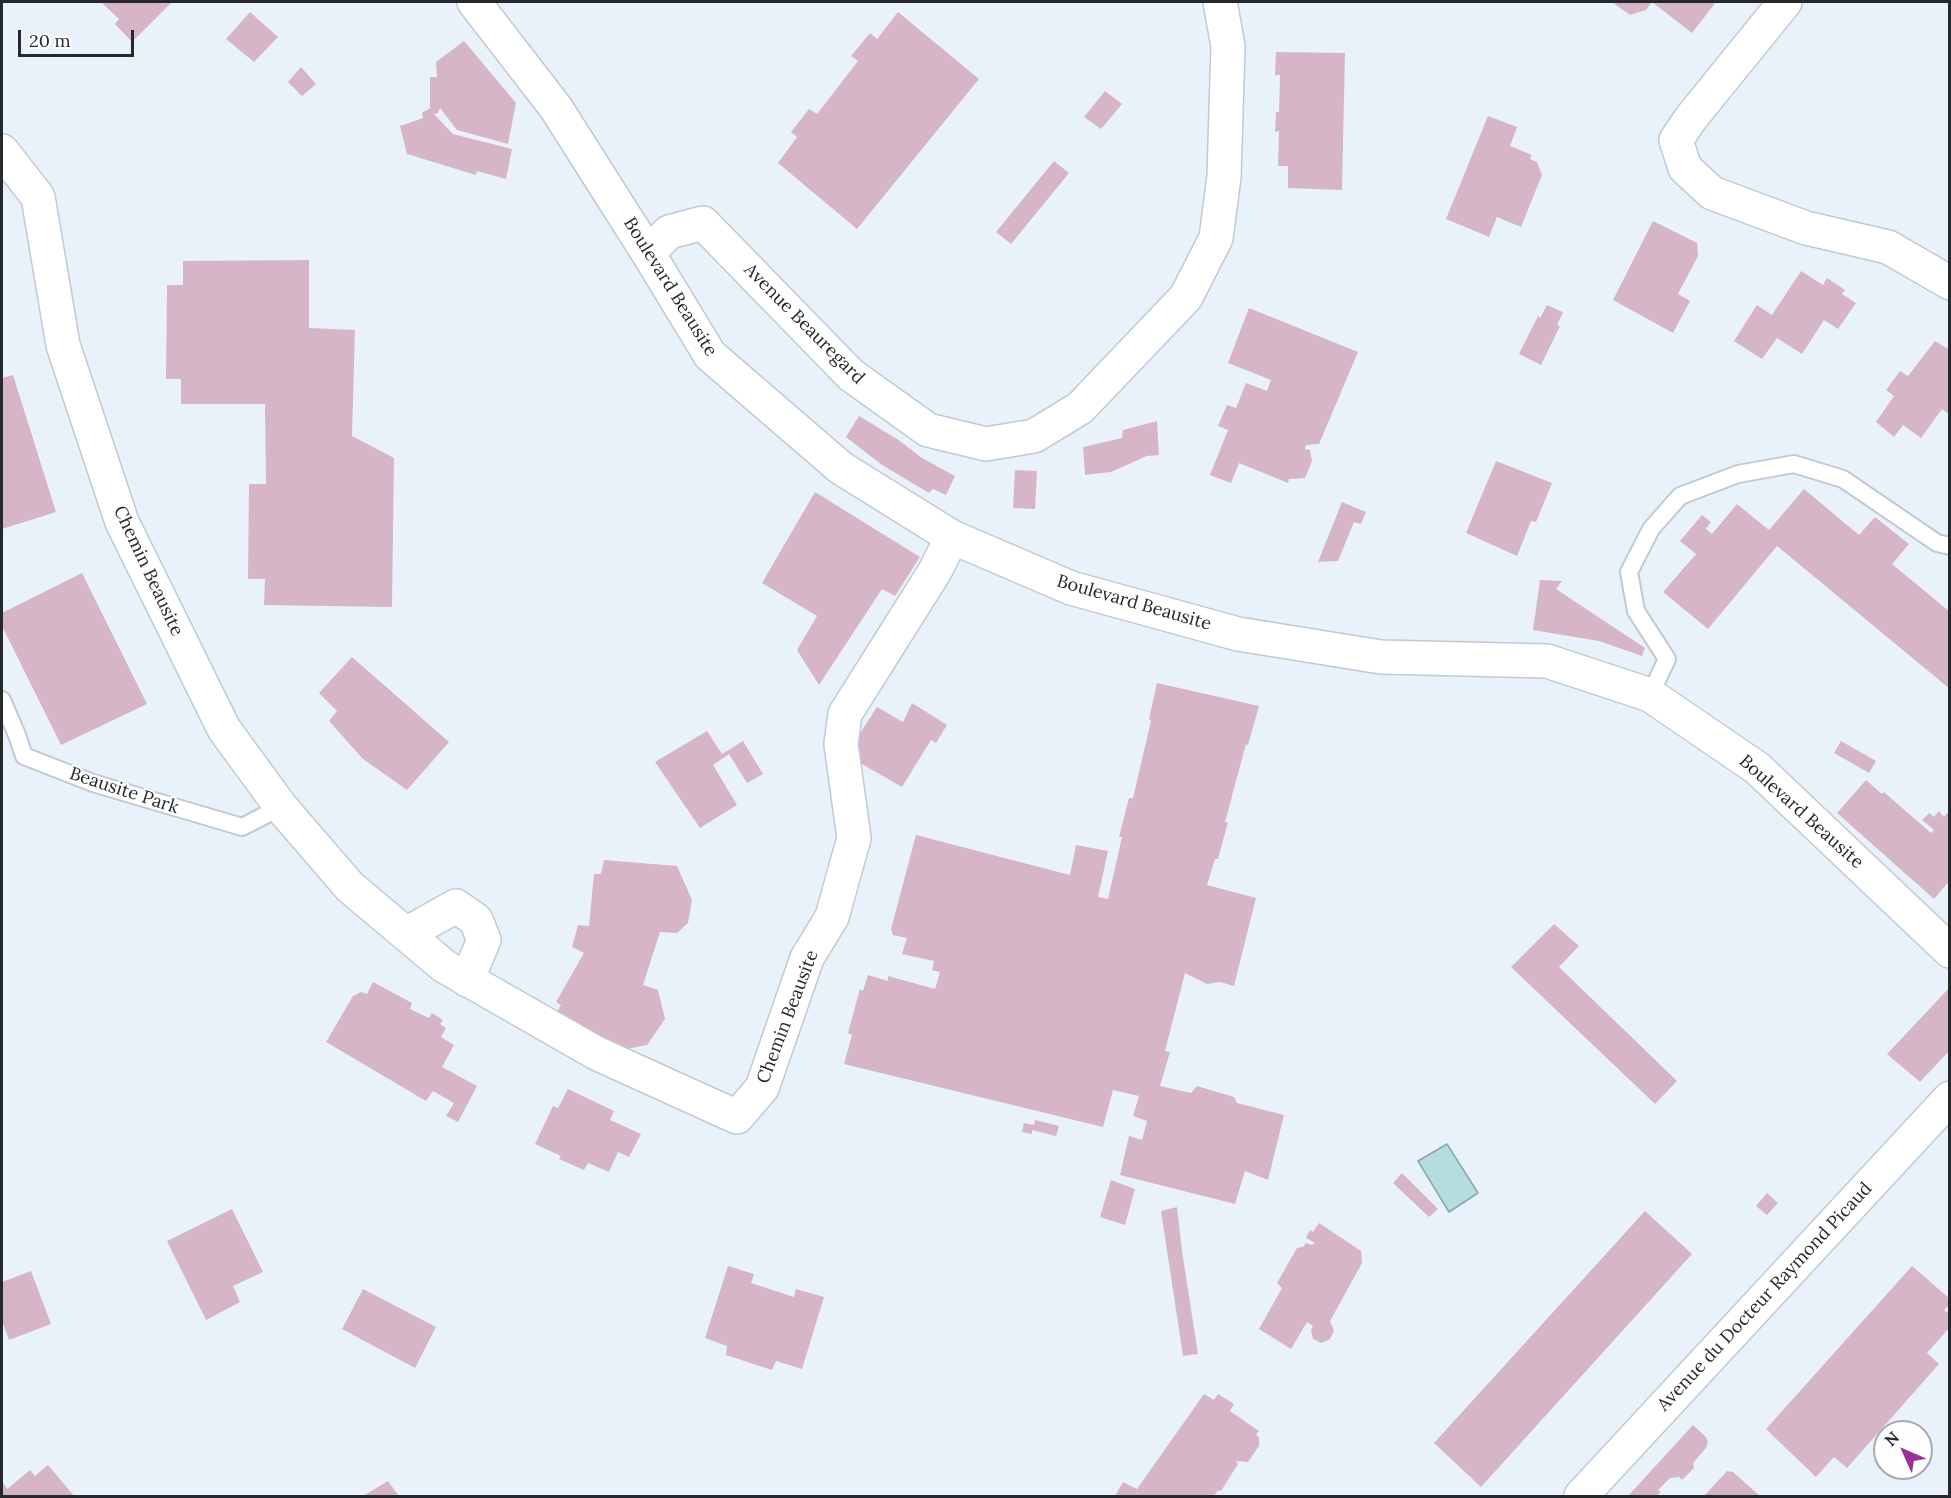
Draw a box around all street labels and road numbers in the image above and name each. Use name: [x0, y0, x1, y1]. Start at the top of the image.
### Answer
street label: Boulevard Beausite: [619, 214, 721, 360]
street label: Avenue Beauregard: [739, 259, 869, 389]
street label: Chemin Beausite: [108, 502, 188, 640]
street label: Boulevard Beausite: [1054, 571, 1214, 635]
street label: Boulevard Beausite: [1734, 751, 1868, 873]
street label: Beausite Park: [67, 763, 181, 819]
street label: Chemin Beausite: [753, 947, 823, 1087]
street label: Avenue du Docteur Raymond Picaud: [1653, 1178, 1877, 1416]

